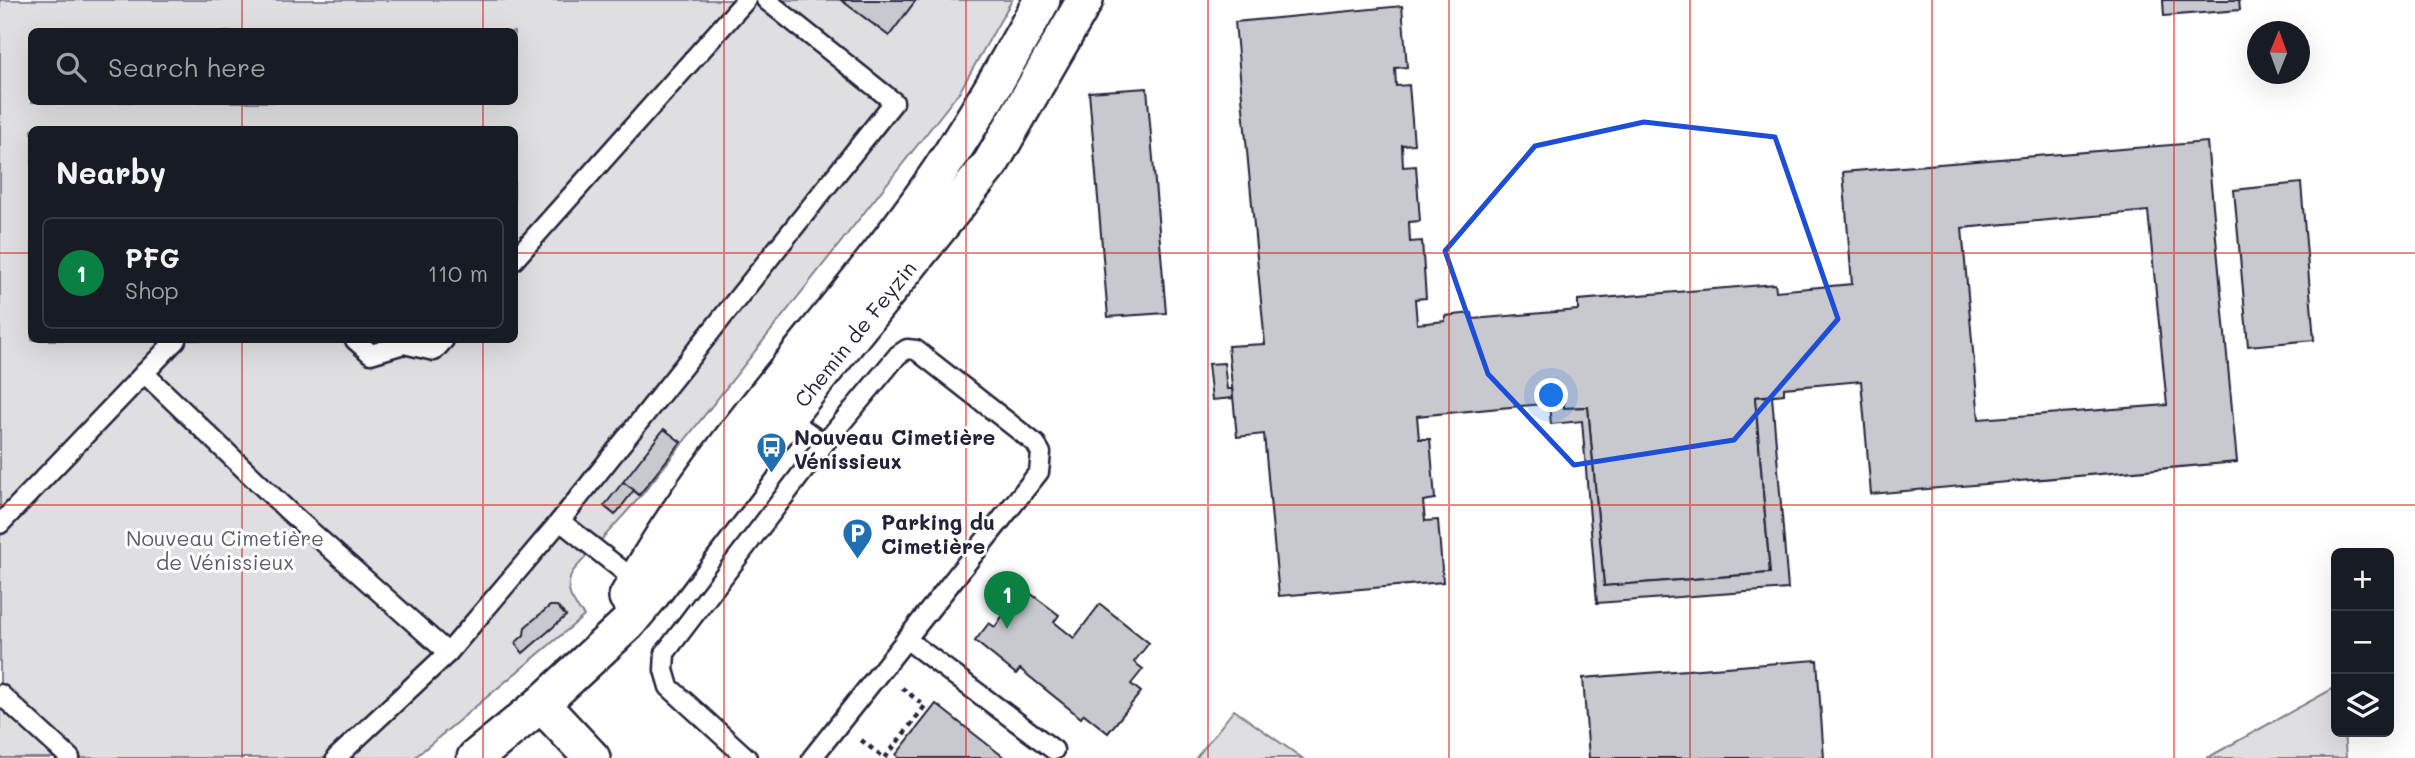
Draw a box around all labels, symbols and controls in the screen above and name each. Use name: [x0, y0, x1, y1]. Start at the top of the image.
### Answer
north arrow: [2247, 21, 2310, 84]
search box: [28, 28, 518, 105]
icon: search: [52, 48, 90, 86]
text: Search here: [108, 50, 266, 84]
text: Nearby: [56, 152, 166, 192]
text: PFG: [125, 241, 179, 275]
street label: Chemin de Feyzin: [788, 254, 921, 412]
text: 1: [76, 258, 86, 288]
text: 110 m: [428, 258, 488, 288]
text: Shop: [125, 275, 179, 305]
your location: [1534, 378, 1568, 412]
place label: Nouveau Cimetière Vénissieux: [794, 423, 995, 474]
bus stop icon: Nouveau Cimetière Vénissieux: [754, 431, 788, 475]
place label: Parking du Cimetière: [881, 508, 995, 559]
parking icon: Parking du Cimetière: [841, 516, 875, 560]
park label: Nouveau Cimetière de Vénissieux: [126, 524, 324, 575]
map controls: [2331, 548, 2394, 737]
button: +: [2331, 548, 2394, 611]
pin: 1: [984, 571, 1030, 629]
button: −: [2331, 611, 2394, 674]
button: layers: [2331, 674, 2394, 737]

